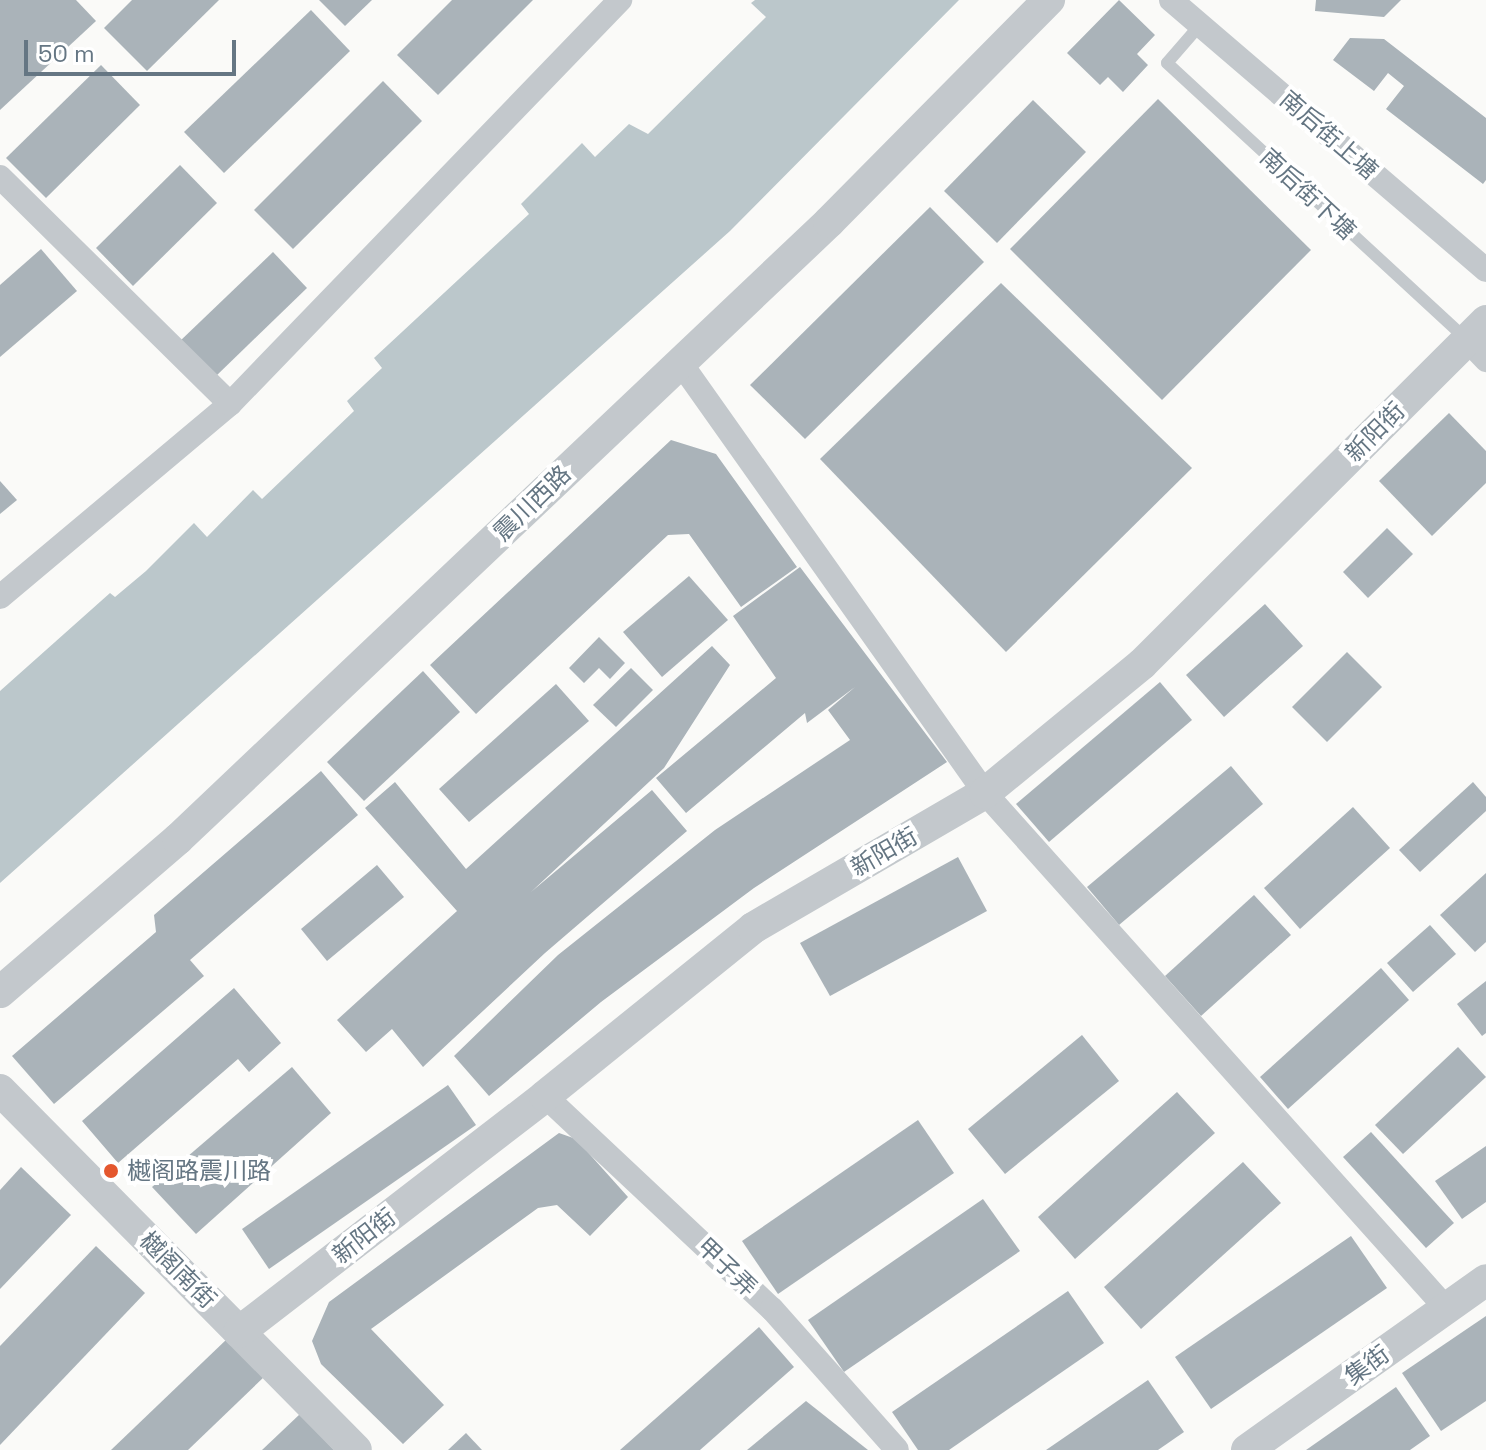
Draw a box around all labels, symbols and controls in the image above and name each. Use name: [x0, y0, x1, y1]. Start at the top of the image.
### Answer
scale bar: [28, 24, 240, 74]
text: 50 m: [38, 38, 95, 69]
street label: 南后街上塘: [1274, 85, 1384, 185]
street label: 南后街下塘: [1254, 143, 1362, 245]
street label: 新阳街: [1339, 396, 1411, 468]
street label: 震川西路: [487, 459, 577, 547]
street label: 新阳街: [846, 822, 922, 882]
place label: 樾阁路震川路: [127, 1157, 271, 1185]
marker: 樾阁路震川路: [102, 1162, 120, 1180]
street label: 新阳街: [327, 1202, 401, 1270]
street label: 樾阁南街: [134, 1226, 222, 1314]
street label: 甲子弄: [691, 1232, 763, 1302]
street label: 集街: [1339, 1339, 1395, 1391]

